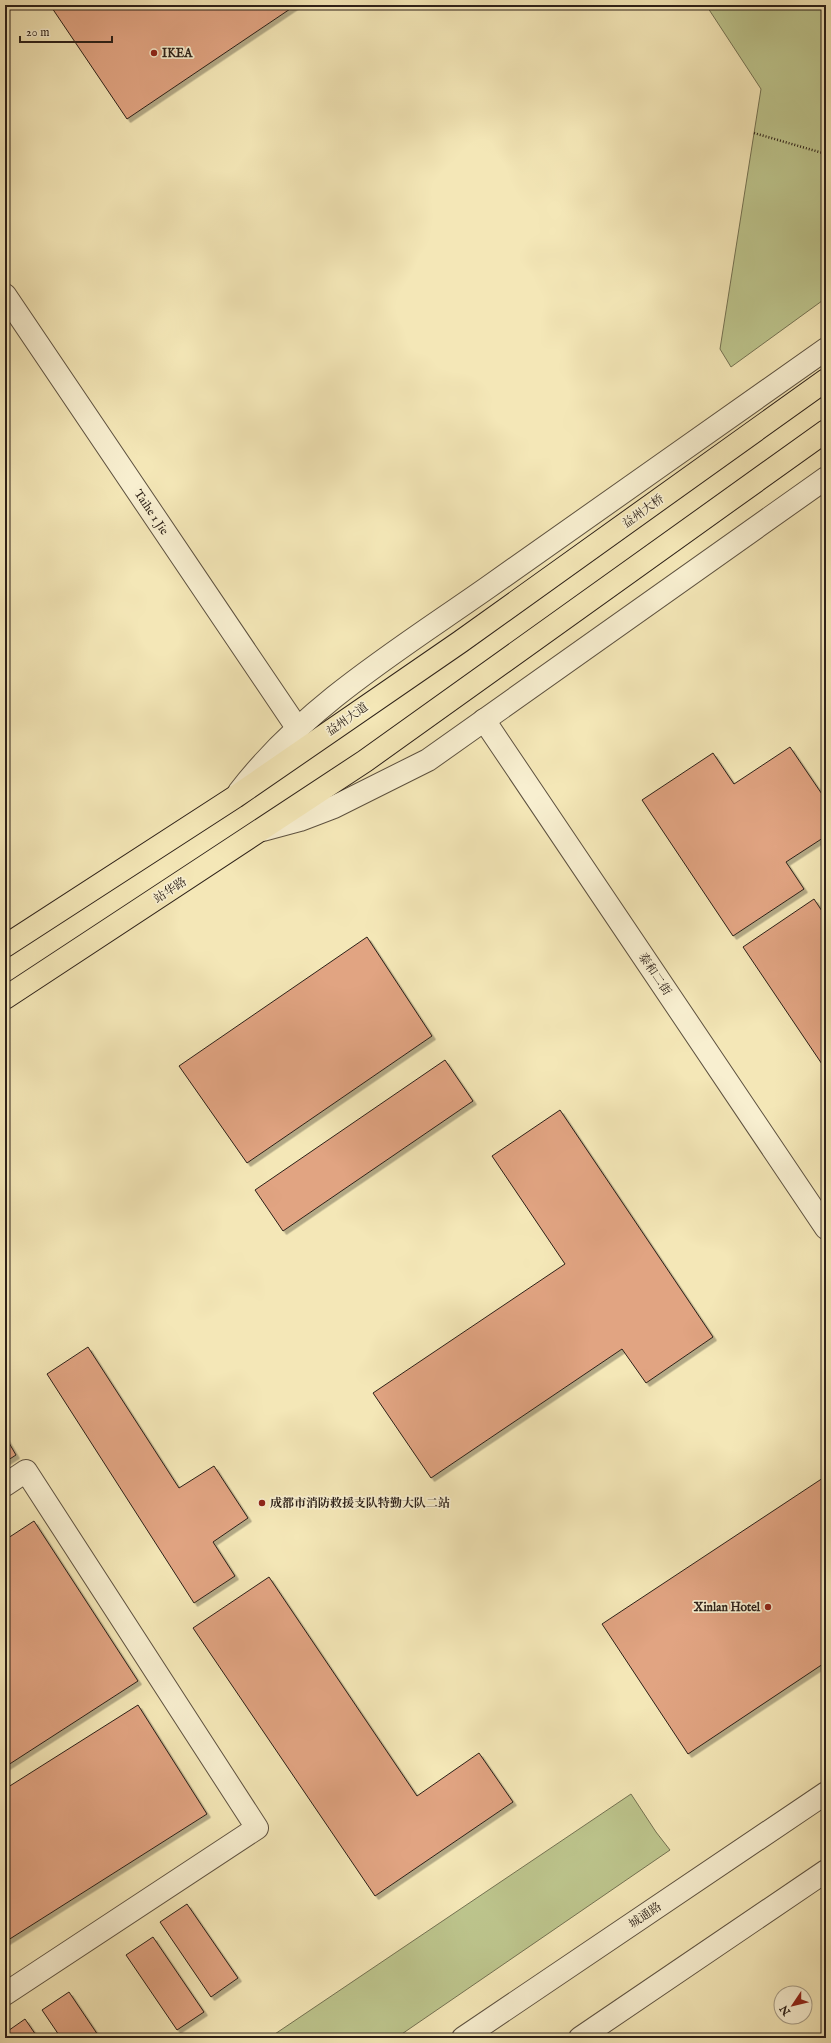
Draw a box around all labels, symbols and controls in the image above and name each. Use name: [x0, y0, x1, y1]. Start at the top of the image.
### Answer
scale bar: [20, 18, 112, 44]
text: 20 m: [26, 25, 49, 40]
place label: IKEA: [162, 46, 193, 61]
marker: IKEA: [149, 48, 159, 58]
street label: Taihe 1 Jie: [131, 487, 172, 538]
street label: 益州大桥: [619, 491, 667, 532]
street label: 益州大道: [323, 699, 371, 739]
street label: 站华路: [151, 874, 189, 907]
street label: 泰和二街: [635, 950, 675, 999]
place label: 成都市消防救援支队特勤大队二站: [270, 1496, 450, 1511]
marker: 成都市消防救援支队特勤大队二站: [257, 1498, 267, 1508]
place label: Xinlan Hotel: [693, 1600, 761, 1615]
marker: Xinlan Hotel: [763, 1602, 773, 1612]
street label: 城通路: [626, 1899, 664, 1932]
north arrow: [773, 1985, 813, 2025]
text: N: [777, 2002, 795, 2019]

